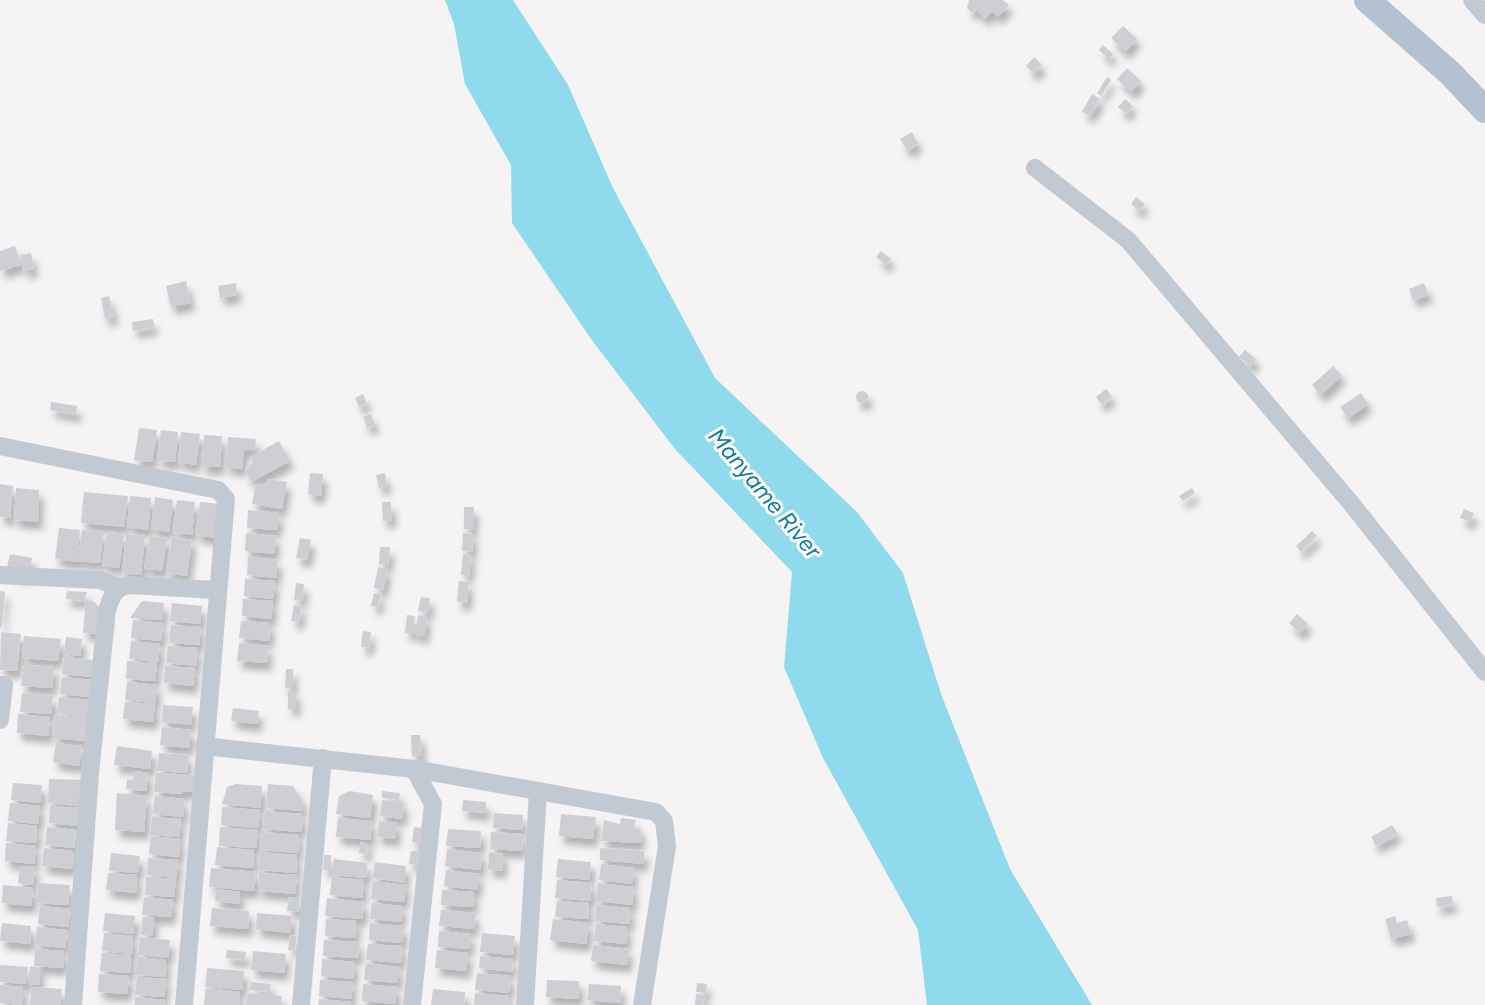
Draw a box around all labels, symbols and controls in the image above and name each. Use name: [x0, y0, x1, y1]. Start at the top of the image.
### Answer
water label: Manyame River: [703, 422, 828, 564]

